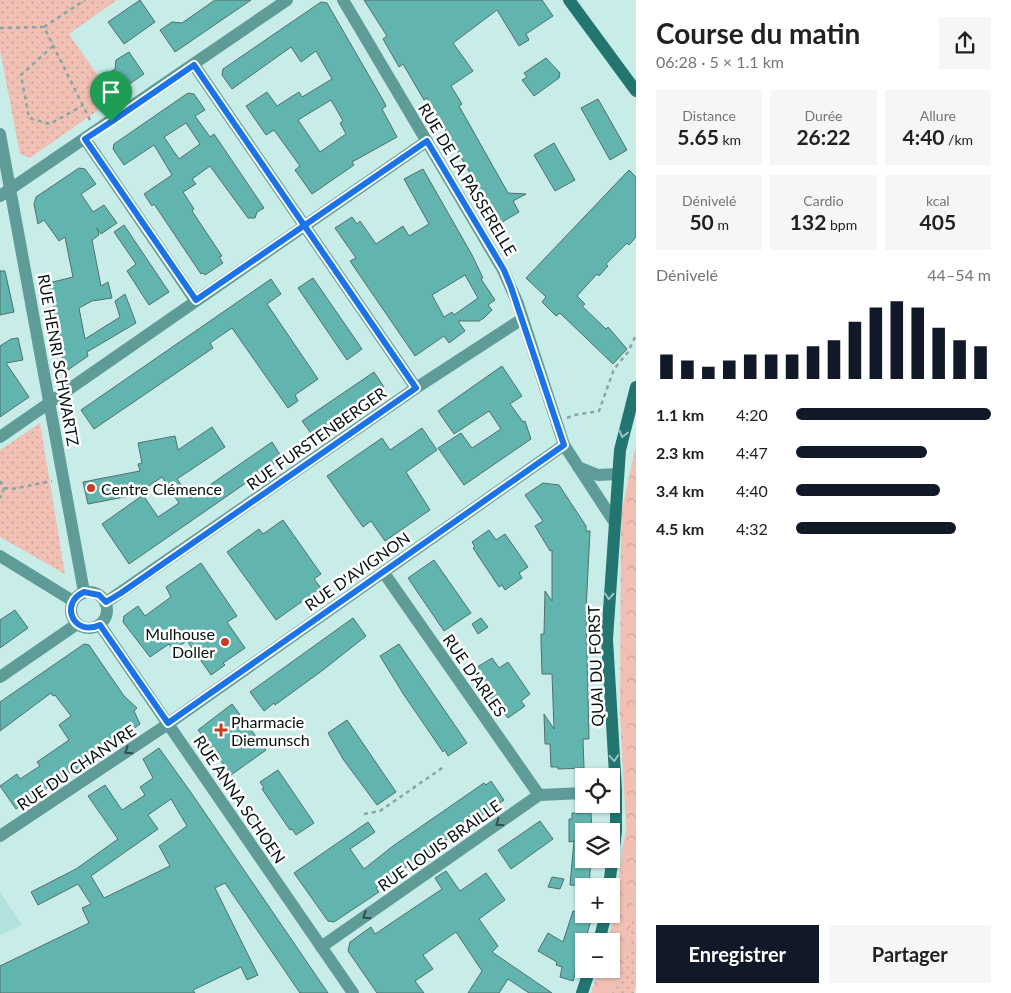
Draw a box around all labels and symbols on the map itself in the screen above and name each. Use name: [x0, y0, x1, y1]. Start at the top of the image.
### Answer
pin: [90, 71, 132, 122]
street label: RUE DE LA PASSERELLE: [415, 99, 521, 259]
street label: RUE HENRI SCHWARTZ: [35, 272, 84, 448]
street label: RUE FURSTENBERGER: [243, 383, 389, 493]
one-way arrow: [618, 429, 629, 438]
place label: Centre Clémence: [101, 479, 222, 498]
marker: Centre Clémence: [85, 482, 97, 494]
street label: RUE D'AVIGNON: [301, 528, 413, 614]
one-way arrow: [604, 592, 615, 600]
street label: QUAI DU FORST: [583, 604, 607, 727]
place label: Mulhouse Doller: [145, 624, 215, 661]
street label: RUE D'ARLES: [440, 630, 510, 720]
marker: Mulhouse Doller: [219, 636, 231, 648]
place label: Pharmacie Diemunsch: [231, 712, 310, 749]
street label: RUE DU CHANVRE: [13, 720, 139, 814]
marker: Pharmacie Diemunsch: [215, 724, 227, 736]
street label: RUE ANNA SCHOEN: [190, 731, 290, 867]
one-way arrow: [125, 745, 134, 754]
one-way arrow: [609, 754, 620, 762]
street label: RUE LOUIS BRAILLE: [374, 795, 504, 895]
one-way arrow: [495, 817, 505, 826]
one-way arrow: [362, 910, 371, 919]

